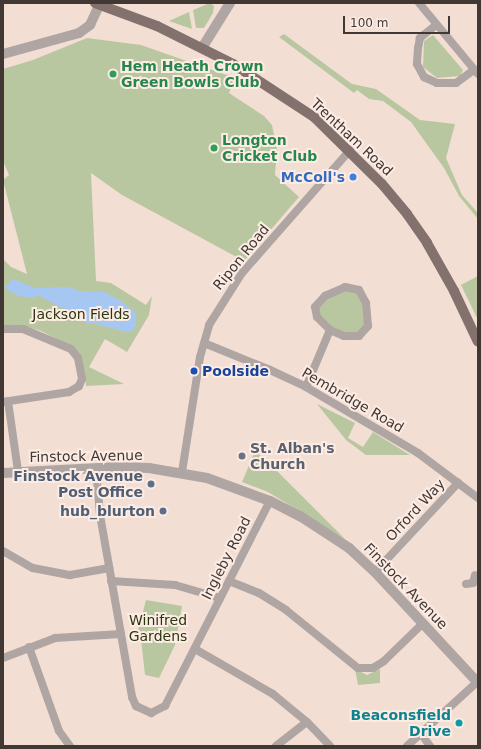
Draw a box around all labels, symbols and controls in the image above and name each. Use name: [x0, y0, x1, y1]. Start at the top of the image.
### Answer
scale bar: [345, 8, 452, 34]
text: 100 m: [350, 16, 388, 30]
place label: Hem Heath Crown Green Bowls Club: [121, 58, 264, 90]
marker: Hem Heath Crown Green Bowls Club: [108, 69, 118, 79]
street label: Trentham Road: [308, 95, 396, 179]
place label: Longton Cricket Club: [222, 132, 317, 164]
marker: Longton Cricket Club: [209, 143, 219, 153]
place label: McColl's: [281, 169, 345, 185]
marker: McColl's: [348, 172, 358, 182]
street label: Ripon Road: [209, 221, 273, 293]
park label: Jackson Fields: [32, 306, 130, 322]
place label: Poolside: [202, 363, 269, 379]
street label: Pembridge Road: [299, 364, 407, 436]
marker: Poolside: [189, 366, 199, 376]
place label: St. Alban's Church: [250, 440, 335, 472]
street label: Finstock Avenue: [29, 447, 143, 465]
marker: St. Alban's Church: [237, 451, 247, 461]
place label: Finstock Avenue Post Office: [13, 468, 143, 500]
street label: Orford Way: [382, 475, 448, 545]
marker: Finstock Avenue Post Office: [146, 479, 156, 489]
place label: hub_blurton: [60, 503, 155, 519]
marker: hub_blurton: [158, 506, 168, 516]
street label: Ingleby Road: [198, 514, 254, 602]
street label: Finstock Avenue: [361, 539, 451, 633]
park label: Winifred Gardens: [129, 612, 187, 644]
place label: Beaconsfield Drive: [350, 707, 451, 740]
marker: Beaconsfield Drive: [454, 718, 464, 728]

